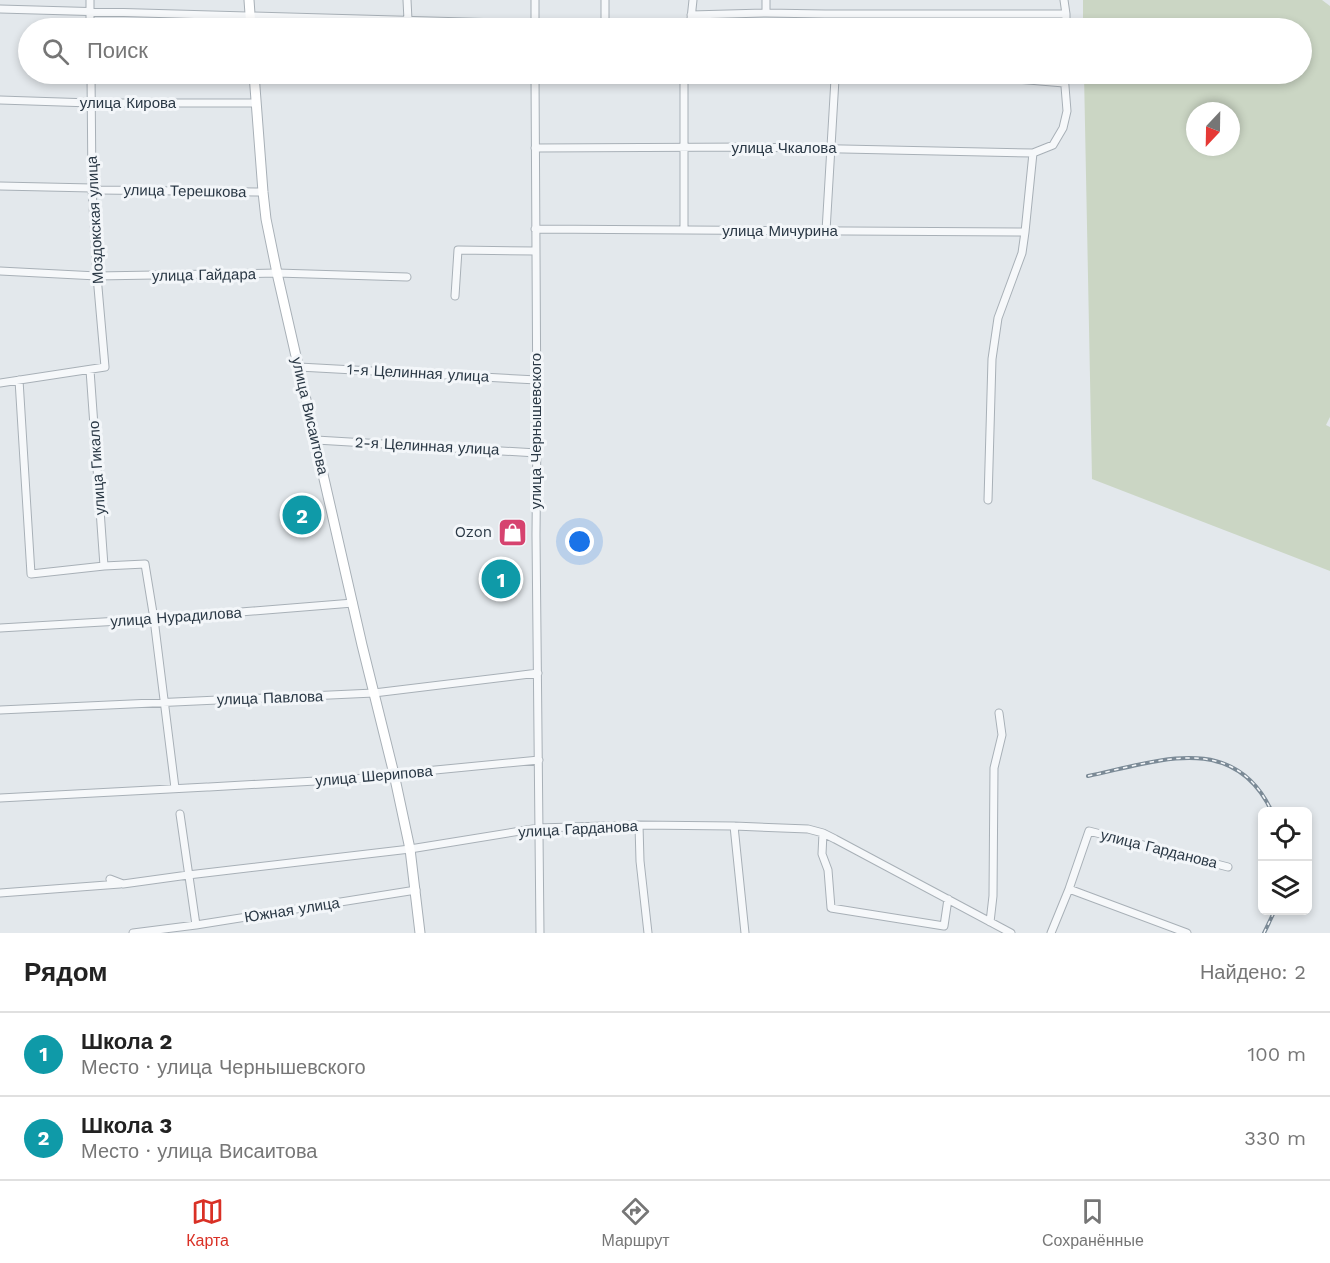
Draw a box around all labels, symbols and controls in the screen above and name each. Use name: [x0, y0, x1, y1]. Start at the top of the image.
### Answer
search box: [18, 18, 1312, 84]
icon: search: [39, 35, 72, 68]
text: Поиск: [87, 38, 148, 63]
street label: улица Кирова: [80, 94, 177, 112]
north arrow: [1186, 102, 1240, 156]
street label: улица Чкалова: [732, 139, 837, 157]
street label: Моздокская улица: [83, 155, 107, 285]
street label: улица Терешкова: [123, 181, 247, 201]
street label: улица Мичурина: [722, 222, 839, 240]
street label: улица Гайдара: [152, 265, 257, 285]
street label: улица Чернышевского: [527, 353, 545, 509]
street label: улица Висаитова: [288, 355, 332, 477]
street label: 1-я Целинная улица: [347, 360, 490, 386]
street label: улица Гикало: [85, 420, 109, 516]
street label: 2-я Целинная улица: [354, 433, 500, 459]
pin: 2: [282, 492, 322, 538]
shop icon: Ozon: [497, 516, 529, 548]
place label: Ozon: [455, 523, 492, 541]
your location: [565, 527, 594, 556]
pin: 1: [482, 556, 520, 602]
street label: улица Нурадилова: [110, 603, 243, 631]
street label: улица Павлова: [216, 687, 324, 709]
street label: улица Шерипова: [315, 762, 434, 790]
map controls: [1258, 807, 1312, 915]
button: locate: [1258, 807, 1312, 861]
street label: улица Гарданова: [518, 817, 639, 841]
street label: улица Гарданова: [1099, 826, 1220, 872]
button: layers: [1258, 861, 1312, 915]
street label: Южная улица: [243, 893, 342, 926]
text: Рядом: [24, 957, 107, 987]
text: Найдено: 2: [1200, 960, 1306, 984]
text: Школа 2: [81, 1029, 172, 1054]
text: 1: [39, 1042, 48, 1066]
text: 100 m: [1247, 1042, 1306, 1066]
text: Место · улица Чернышевского: [81, 1055, 366, 1079]
text: Школа 3: [81, 1113, 172, 1138]
text: 2: [38, 1126, 49, 1150]
text: 330 m: [1244, 1126, 1306, 1150]
text: Место · улица Висаитова: [81, 1139, 317, 1163]
tab: Карта: [186, 1195, 229, 1250]
tab: Маршрут: [601, 1195, 670, 1250]
tab: Сохранённые: [1042, 1195, 1144, 1250]

